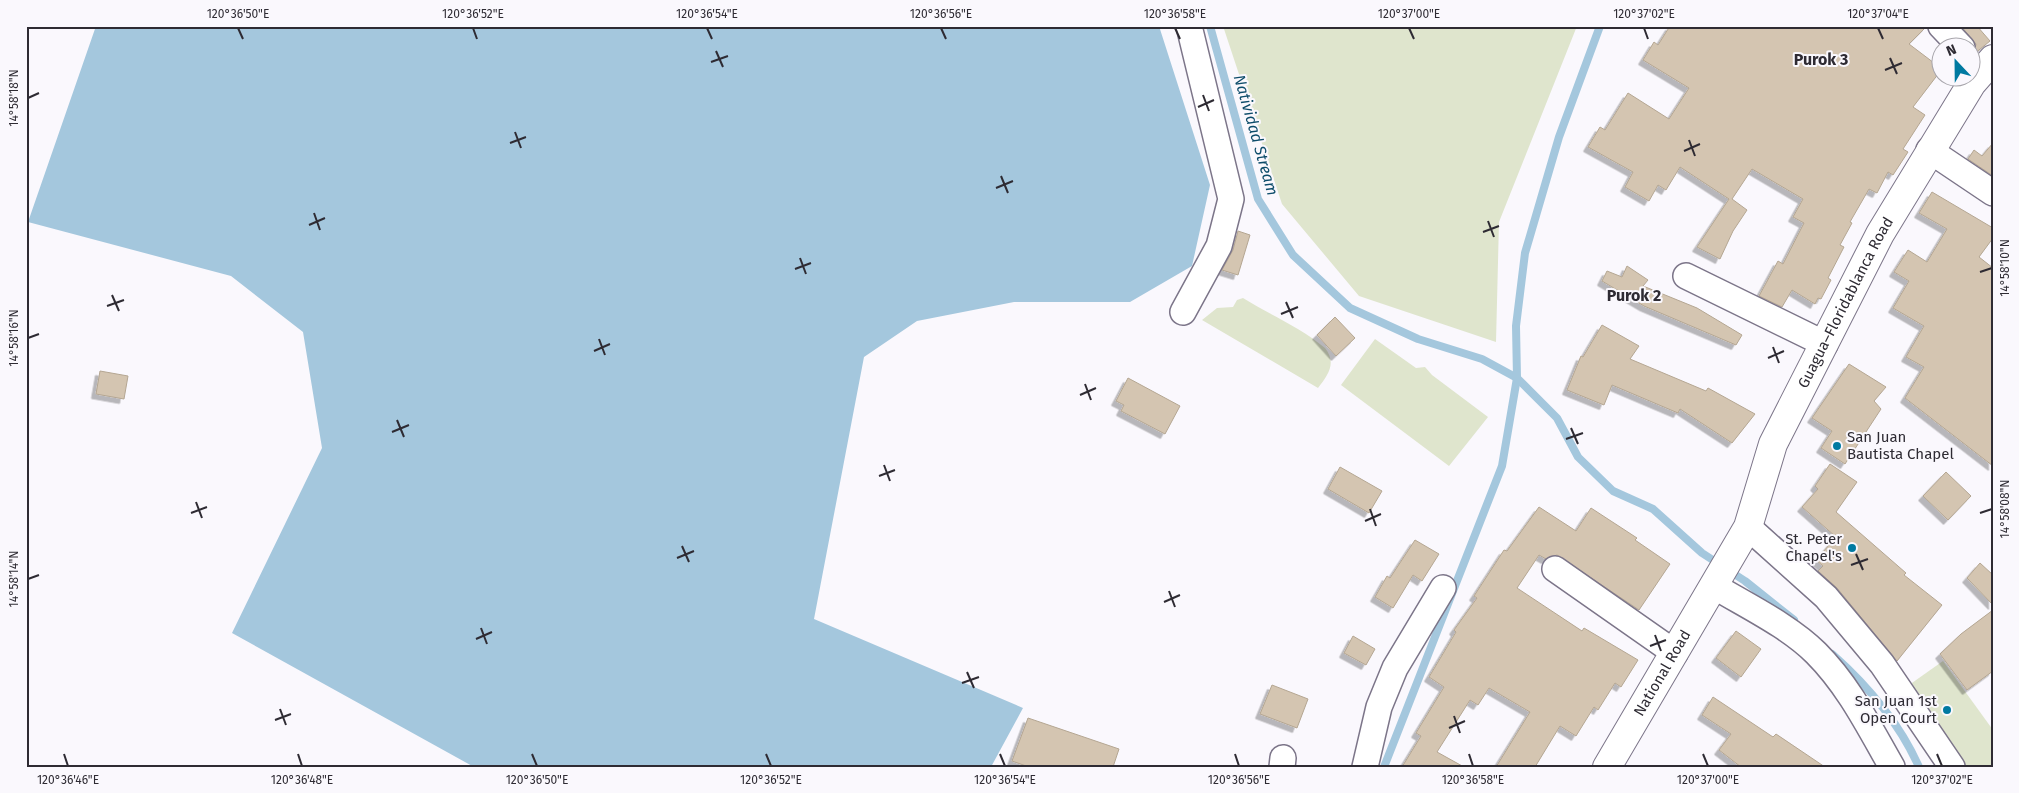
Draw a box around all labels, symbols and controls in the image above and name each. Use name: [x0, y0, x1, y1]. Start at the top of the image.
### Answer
text: 120°36'50"E: [207, 7, 269, 21]
text: 120°36'52"E: [442, 7, 504, 21]
text: 120°36'54"E: [676, 7, 738, 21]
text: 120°36'56"E: [910, 7, 972, 21]
text: 120°36'58"E: [1144, 7, 1206, 21]
text: 120°37'00"E: [1378, 7, 1440, 21]
text: 120°37'02"E: [1613, 7, 1675, 21]
text: 120°37'04"E: [1847, 7, 1909, 21]
north arrow: [1932, 38, 1982, 88]
text: N: [1944, 41, 1959, 60]
district label: Purok 3: [1794, 50, 1848, 69]
text: 14°58'18"N: [7, 69, 21, 127]
water label: Natividad Stream: [1230, 72, 1282, 198]
street label: Guagua–Floridablanca Road: [1794, 214, 1897, 391]
text: 14°58'10"N: [1998, 239, 2012, 297]
district label: Purok 2: [1607, 286, 1661, 305]
text: 14°58'16"N: [7, 309, 21, 367]
place label: San Juan Bautista Chapel: [1847, 428, 1954, 463]
marker: San Juan Bautista Chapel: [1831, 440, 1843, 452]
text: 14°58'08"N: [1998, 480, 2012, 538]
place label: St. Peter Chapel's: [1785, 530, 1842, 565]
marker: St. Peter Chapel's: [1846, 542, 1858, 554]
text: 14°58'14"N: [7, 551, 21, 607]
street label: National Road: [1630, 627, 1694, 719]
place label: San Juan 1st Open Court: [1855, 692, 1938, 727]
marker: San Juan 1st Open Court: [1941, 704, 1953, 716]
text: 120°36'46"E: [37, 773, 99, 787]
text: 120°36'48"E: [271, 773, 333, 787]
text: 120°36'50"E: [506, 773, 568, 787]
text: 120°36'52"E: [740, 773, 802, 787]
text: 120°36'54"E: [974, 773, 1036, 787]
text: 120°36'56"E: [1208, 773, 1270, 787]
text: 120°36'58"E: [1442, 773, 1504, 787]
text: 120°37'00"E: [1677, 773, 1739, 787]
text: 120°37'02"E: [1911, 773, 1973, 787]

